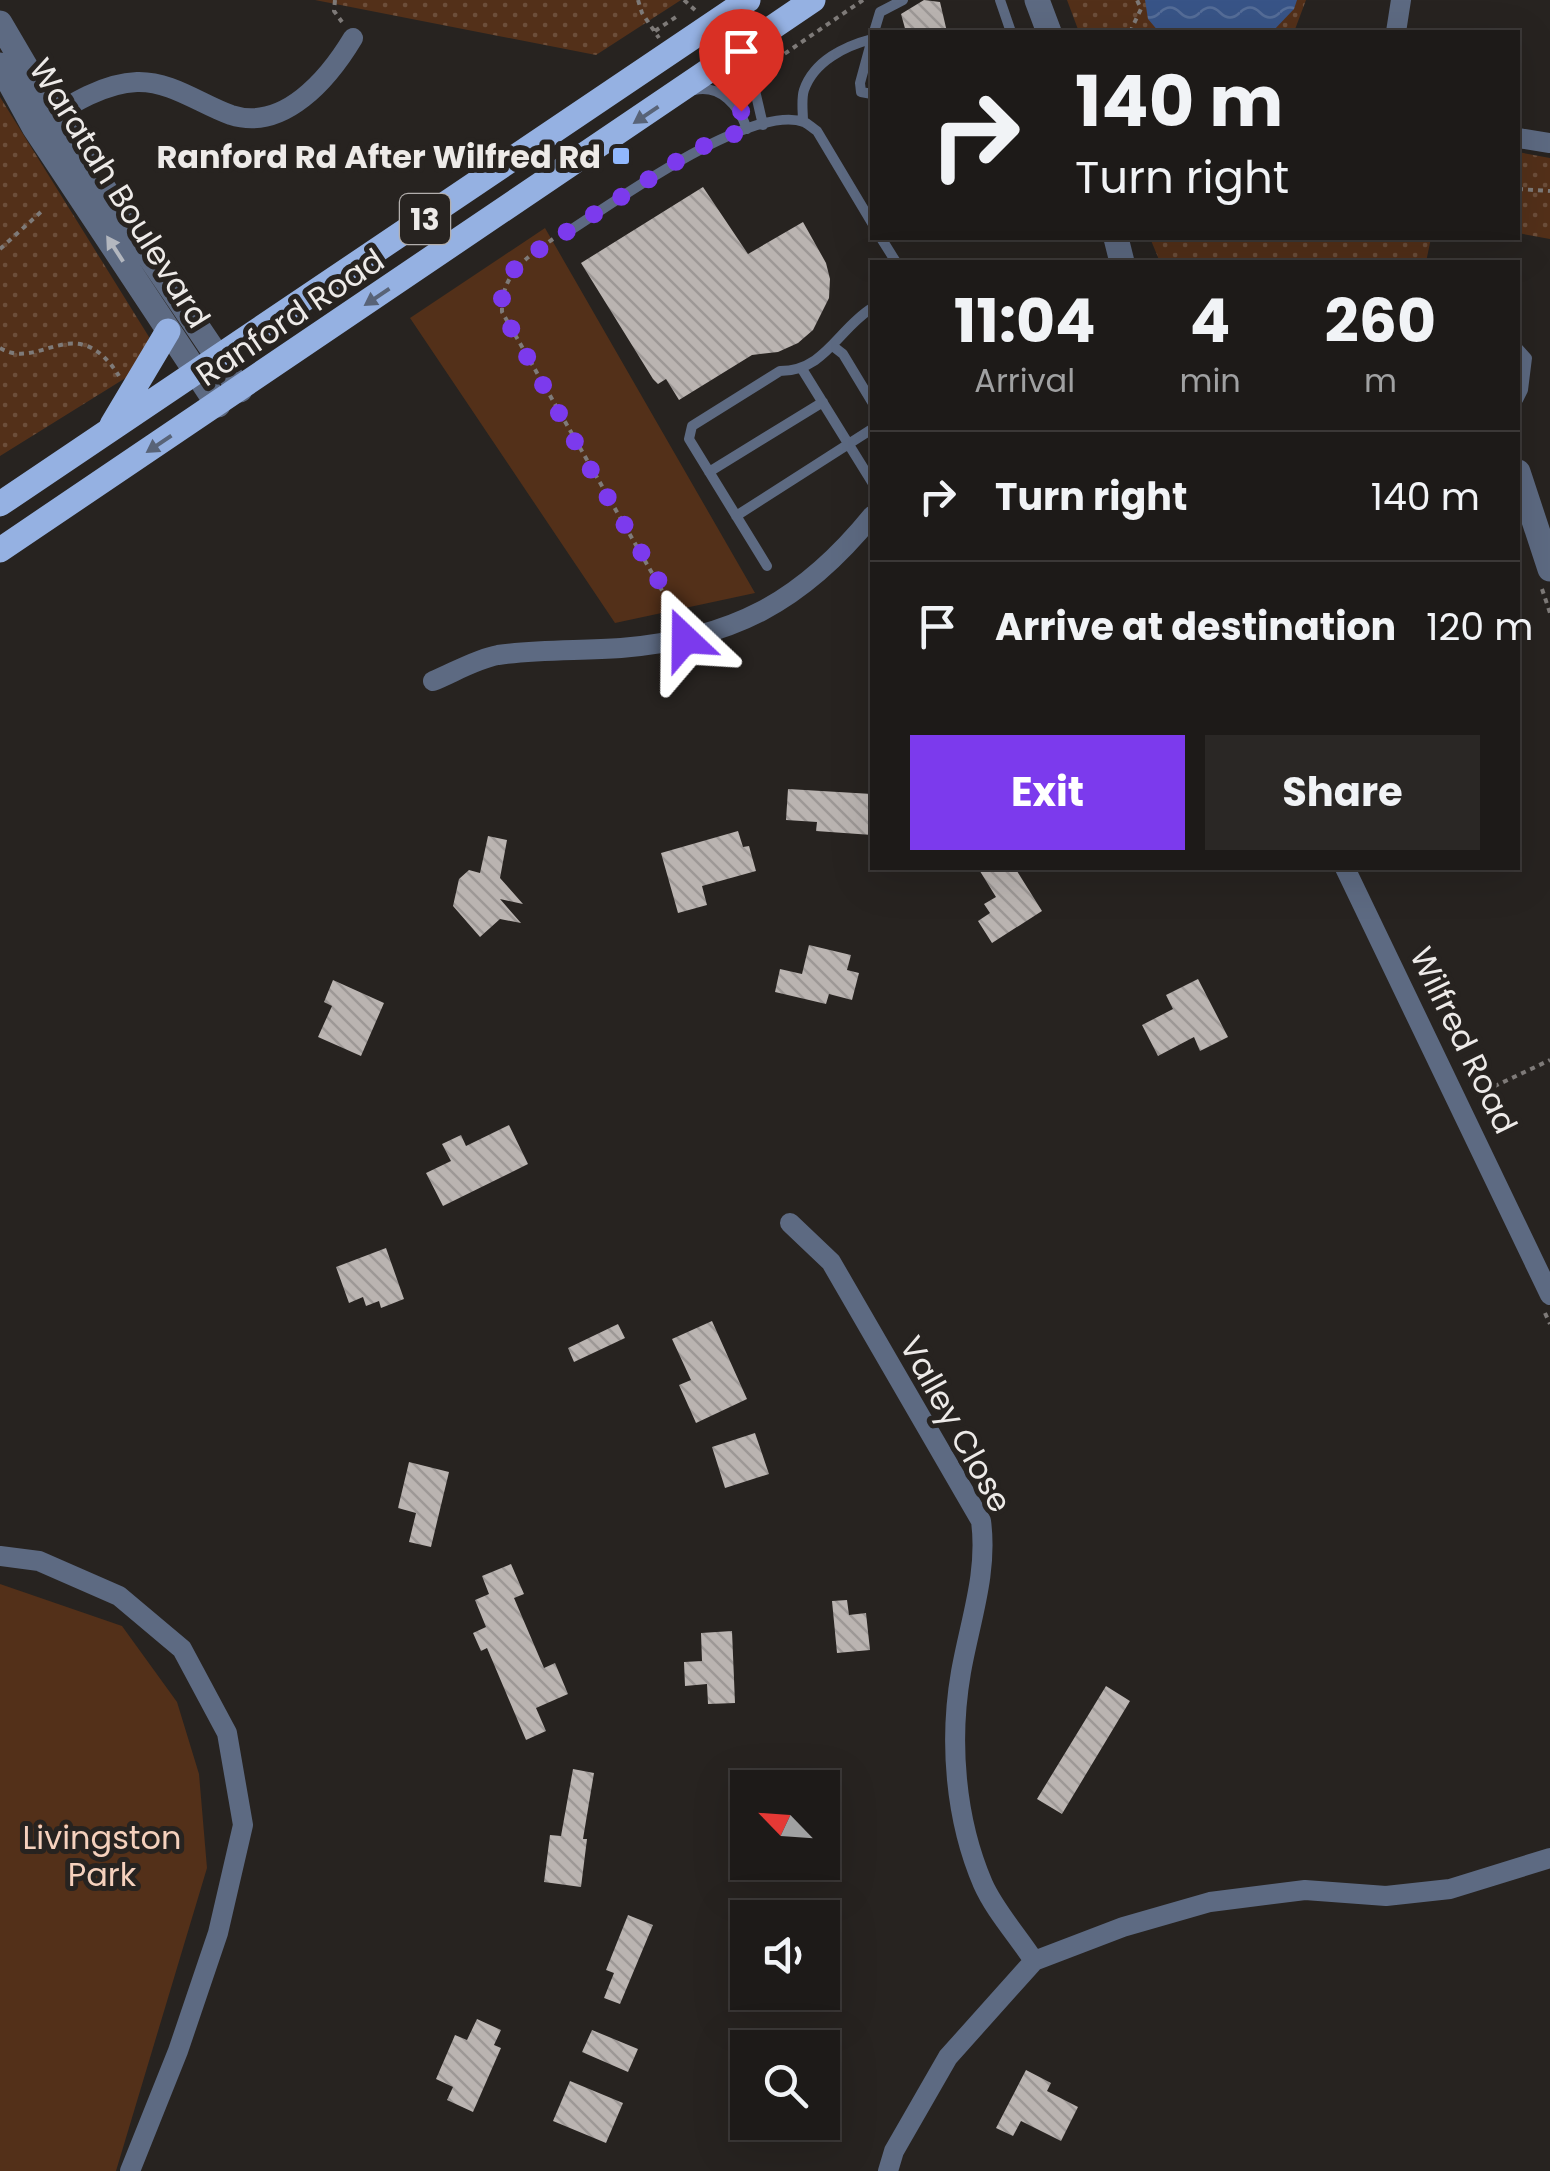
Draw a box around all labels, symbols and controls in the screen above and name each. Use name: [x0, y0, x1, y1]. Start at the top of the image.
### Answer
pin: [699, 9, 784, 112]
icon: arrive: [714, 24, 769, 79]
street label: Waratah Boulevard: [19, 50, 221, 336]
text: 140 m: [1075, 52, 1283, 151]
icon: right: [910, 70, 1040, 200]
one-way arrow: [633, 105, 660, 123]
place label: Ranford Rd After Wilfred Rd: [156, 134, 601, 179]
marker: Ranford Rd After Wilfred Rd: [610, 145, 632, 167]
text: Turn right: [1075, 146, 1289, 209]
road number: 13: [400, 194, 450, 244]
one-way arrow: [106, 236, 124, 263]
street label: Ranford Road: [187, 237, 393, 397]
text: 11:04: [954, 279, 1096, 363]
text: 4: [1190, 279, 1230, 363]
text: 260: [1325, 279, 1436, 363]
one-way arrow: [364, 287, 391, 306]
text: Arrival: [974, 358, 1075, 403]
text: min: [1179, 358, 1241, 403]
text: m: [1364, 358, 1397, 403]
one-way arrow: [146, 434, 173, 453]
icon: right: [910, 469, 965, 524]
text: Turn right: [995, 470, 1187, 523]
text: 140 m: [1371, 470, 1480, 523]
position arrow: [633, 587, 737, 691]
icon: arrive: [910, 599, 965, 654]
text: Arrive at destination: [995, 600, 1396, 653]
text: 120 m: [1426, 600, 1533, 653]
button: Exit: [910, 735, 1185, 850]
button: Share: [1205, 735, 1480, 850]
street label: Wilfred Road: [1399, 939, 1529, 1141]
street label: Valley Close: [889, 1328, 1023, 1520]
north arrow: [730, 1770, 840, 1880]
map controls: [730, 1770, 840, 2140]
park label: Livingston Park: [23, 1815, 181, 1897]
button: sound: [730, 1900, 840, 2010]
button: search: [730, 2030, 840, 2140]

